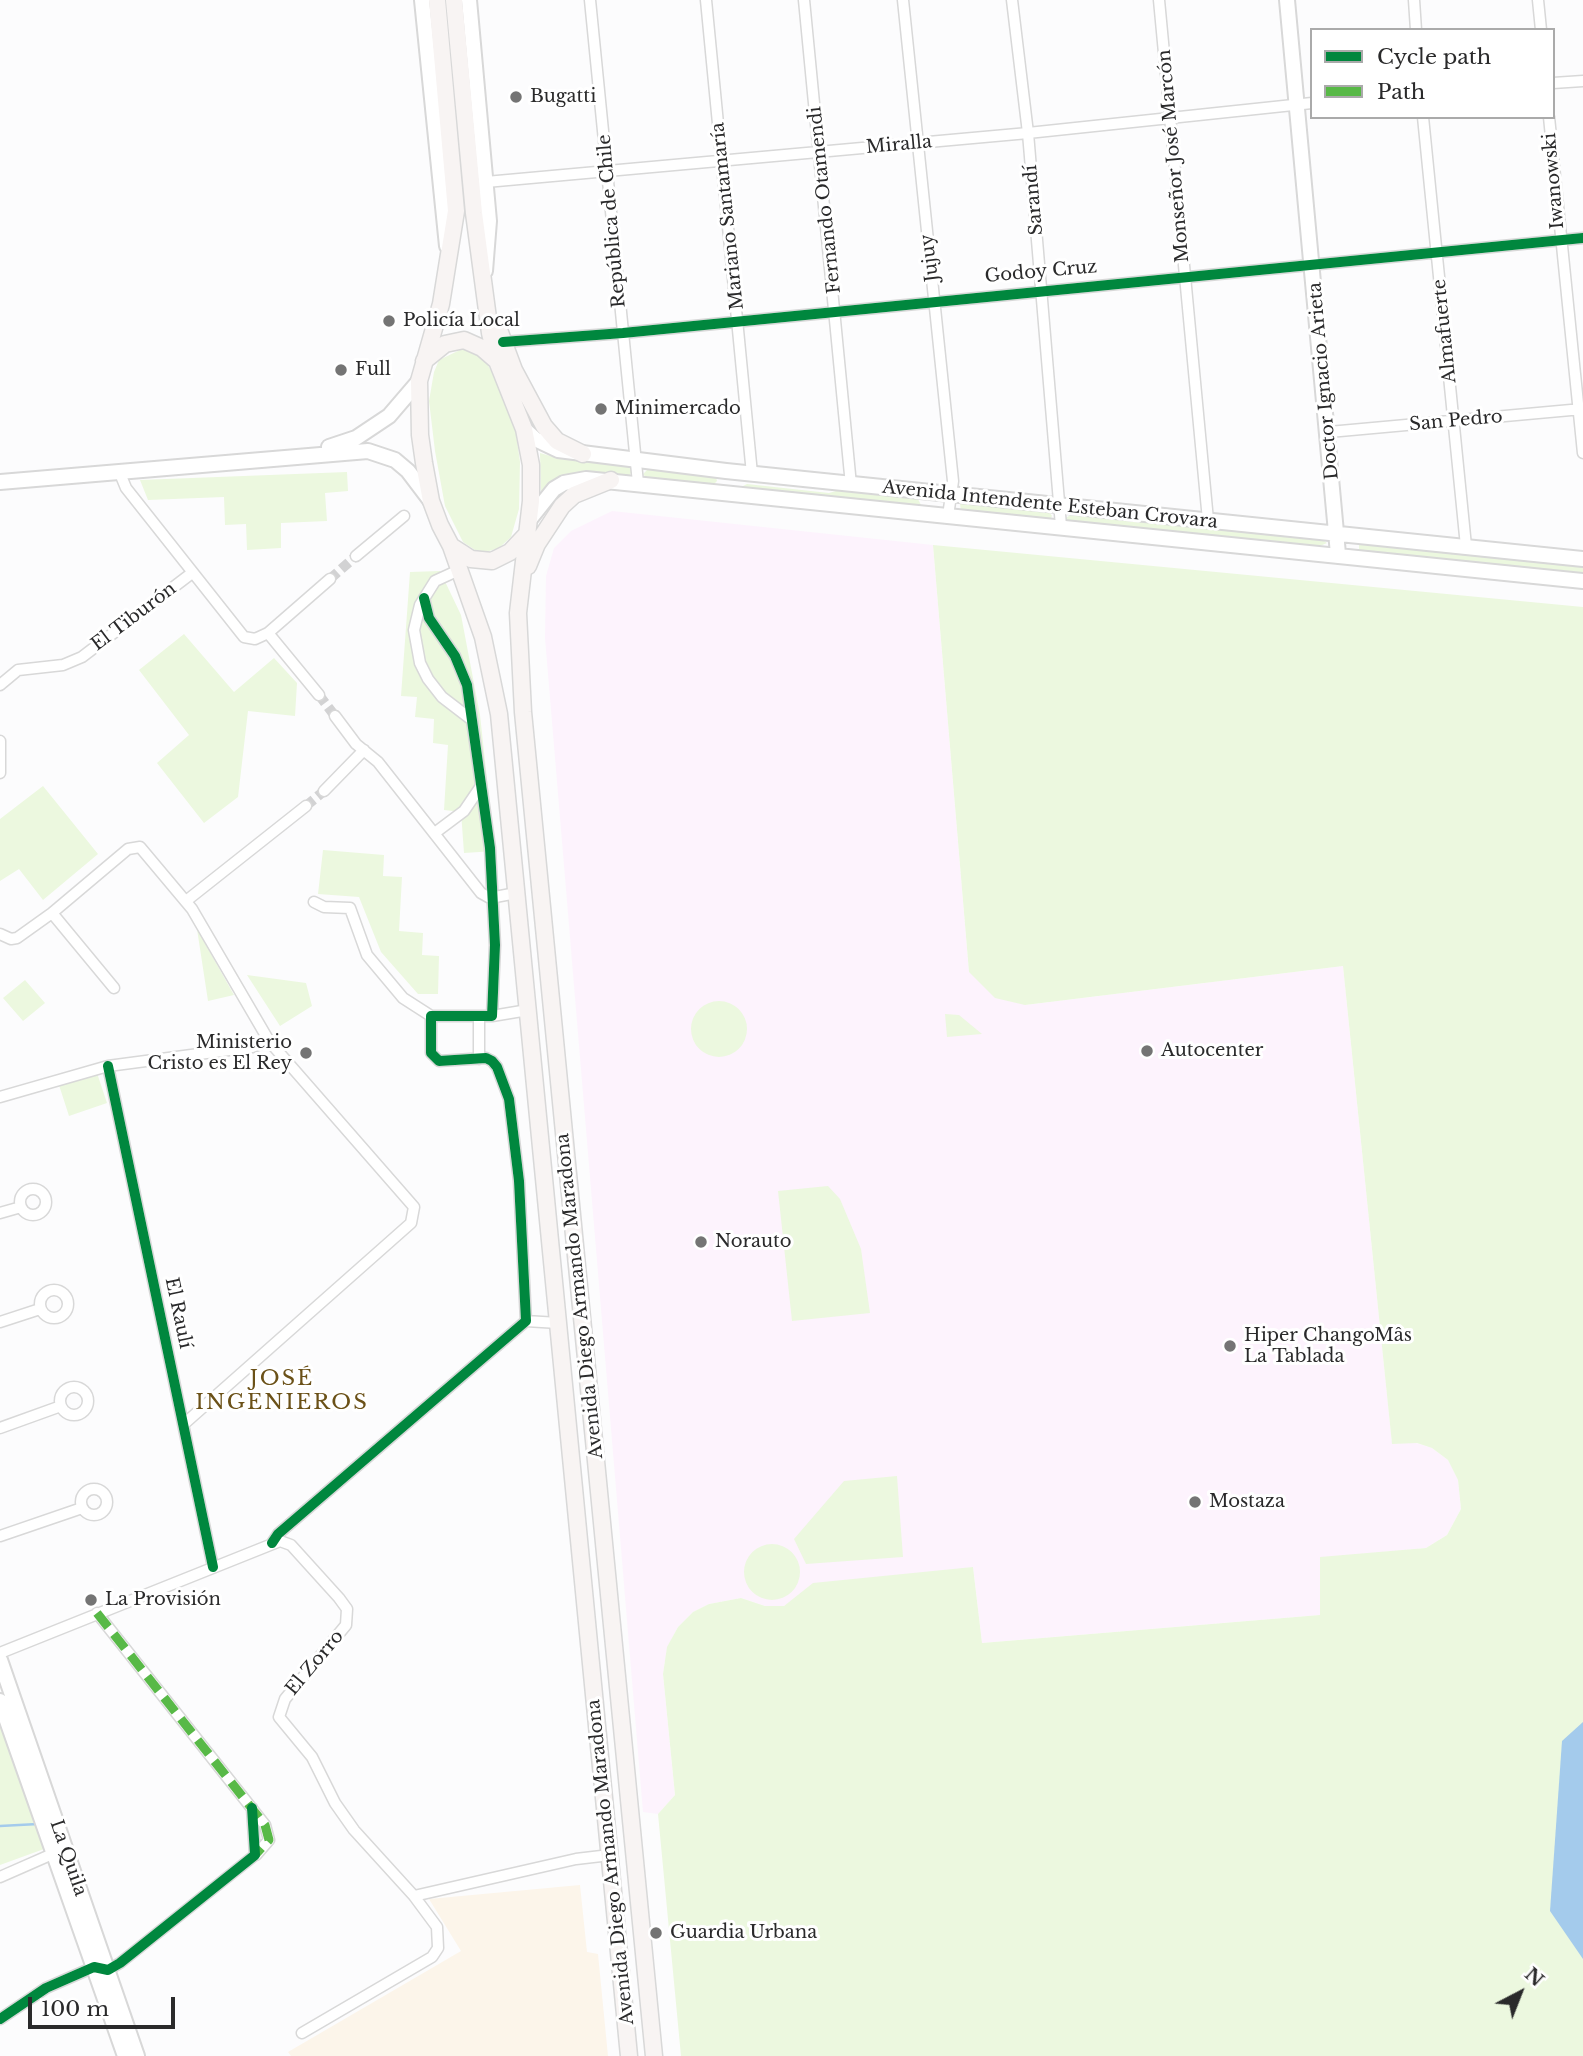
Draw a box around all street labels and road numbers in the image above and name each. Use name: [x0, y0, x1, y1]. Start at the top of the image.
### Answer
street label: Monseñor José Marcón: [1154, 49, 1194, 263]
street label: Fernando Otamendi: [804, 105, 846, 295]
street label: Mariano Santamaría: [707, 121, 749, 311]
street label: Miralla: [865, 131, 933, 159]
street label: Iwanowski: [1539, 132, 1569, 230]
street label: República de Chile: [594, 133, 630, 309]
street label: Sarandí: [1020, 164, 1048, 236]
street label: Jujuy: [916, 233, 944, 283]
street label: Godoy Cruz: [984, 256, 1098, 288]
street label: Almafuerte: [1429, 278, 1461, 384]
street label: Doctor Ignacio Arieta: [1305, 281, 1343, 481]
street label: San Pedro: [1408, 406, 1504, 436]
street label: Avenida Intendente Esteban Crovara: [881, 477, 1219, 533]
street label: El Tiburón: [87, 578, 181, 656]
street label: Avenida Diego Armando Maradona: [552, 1132, 608, 1460]
street label: El Raulí: [160, 1275, 196, 1351]
street label: El Zorro: [282, 1626, 348, 1700]
street label: Avenida Diego Armando Maradona: [583, 1698, 639, 2026]
street label: La Quila: [45, 1817, 91, 1899]

